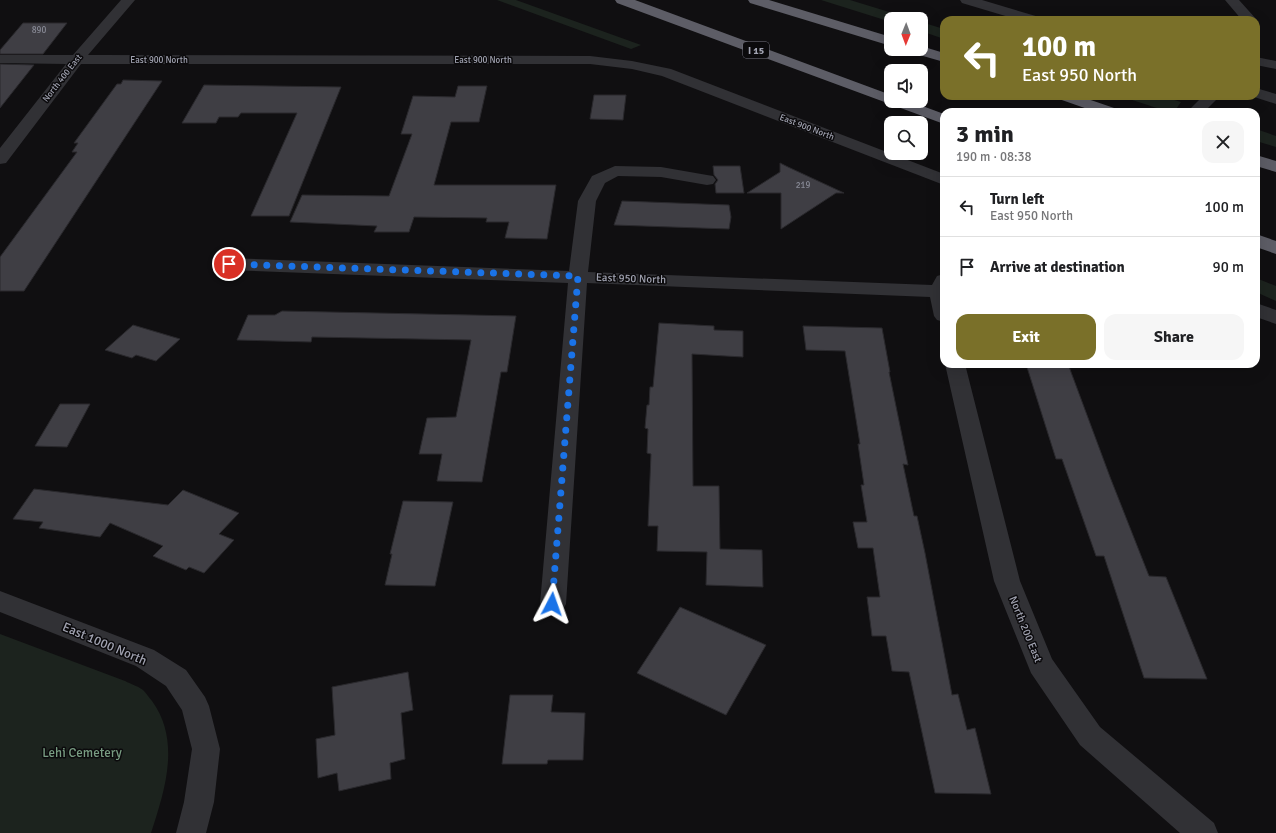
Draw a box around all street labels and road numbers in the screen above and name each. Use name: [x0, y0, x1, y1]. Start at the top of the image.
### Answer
road number: I 15: [743, 42, 769, 58]
street label: North 400 East: [40, 52, 84, 104]
street label: East 900 North: [130, 55, 188, 66]
street label: East 900 North: [454, 55, 512, 66]
street label: East 900 North: [778, 112, 836, 143]
street label: East 950 North: [596, 271, 666, 286]
street label: North 200 East: [1006, 594, 1045, 664]
street label: East 1000 North: [60, 619, 149, 669]

